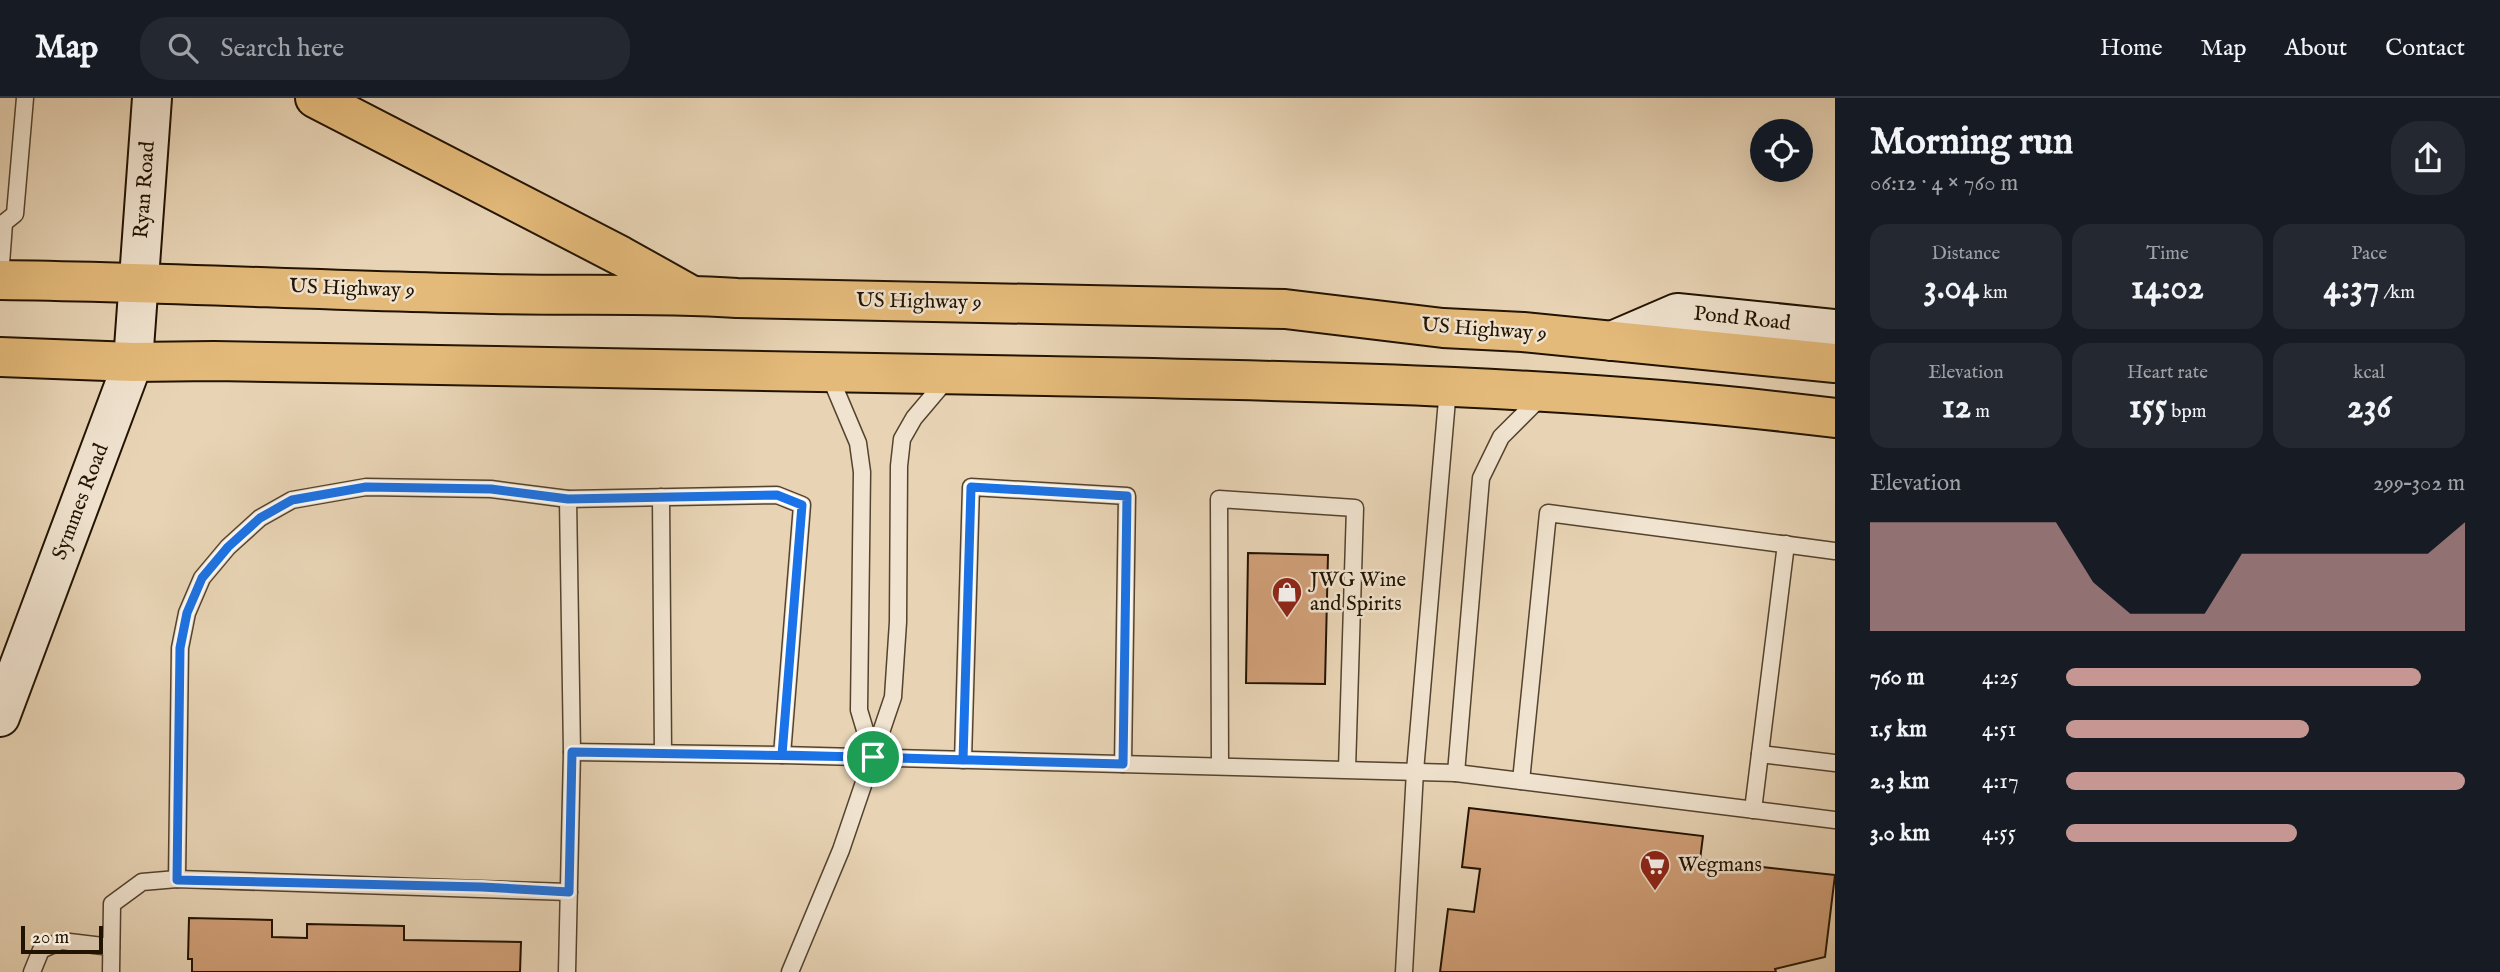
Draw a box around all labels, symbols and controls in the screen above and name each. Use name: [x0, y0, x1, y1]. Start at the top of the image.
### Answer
search box: [140, 17, 630, 80]
text: Map: [35, 27, 98, 69]
icon: search: [164, 29, 202, 67]
text: Search here: [220, 32, 344, 65]
text: Home: [2100, 33, 2163, 64]
text: Map: [2201, 33, 2247, 64]
text: About: [2285, 33, 2347, 64]
text: Contact: [2385, 33, 2465, 64]
map controls: [1750, 119, 1813, 182]
button: locate: [1750, 119, 1813, 182]
text: Morning run: [1870, 119, 2073, 167]
button: share: [2391, 121, 2465, 195]
street label: Ryan Road: [128, 140, 162, 240]
text: 06:12 · 4 × 760 m: [1870, 169, 2018, 198]
text: Distance: [1931, 242, 2000, 266]
text: Time: [2146, 242, 2189, 266]
text: Pace: [2351, 242, 2387, 266]
text: 3.04: [1924, 266, 1979, 311]
text: 14:02: [2131, 266, 2204, 311]
text: 4:37: [2324, 266, 2379, 311]
street label: US Highway 9: [289, 273, 415, 305]
text: km: [1979, 281, 2008, 305]
text: /km: [2379, 281, 2415, 305]
street label: US Highway 9: [856, 287, 982, 317]
street label: Pond Road: [1692, 300, 1793, 338]
street label: US Highway 9: [1420, 312, 1548, 348]
text: Elevation: [1928, 361, 2004, 385]
text: Heart rate: [2127, 361, 2208, 385]
text: kcal: [2353, 361, 2385, 385]
text: 12: [1942, 385, 1971, 430]
text: 155: [2129, 385, 2167, 430]
text: 236: [2347, 385, 2391, 430]
text: m: [1971, 400, 1990, 424]
text: bpm: [2167, 400, 2206, 424]
street label: Symmes Road: [46, 439, 116, 564]
text: Elevation: [1870, 469, 1961, 498]
text: 299–302 m: [2373, 469, 2465, 498]
place label: JWG Wine and Spirits: [1308, 567, 1407, 618]
shop icon: JWG Wine and Spirits: [1270, 575, 1304, 619]
text: 760 m: [1870, 663, 1925, 692]
text: 4:25: [1982, 663, 2018, 692]
text: 1.5 km: [1870, 715, 1927, 744]
text: 4:51: [1982, 715, 2016, 744]
pin: [843, 727, 903, 787]
icon: arrive: [854, 738, 892, 776]
text: 2.3 km: [1870, 767, 1929, 796]
text: 4:17: [1982, 767, 2019, 796]
text: 3.0 km: [1870, 819, 1930, 848]
text: 4:55: [1982, 819, 2016, 848]
supermarket icon: Wegmans: [1638, 848, 1672, 892]
place label: Wegmans: [1678, 852, 1762, 879]
scale bar: [21, 923, 103, 955]
text: 20 m: [32, 926, 69, 950]

